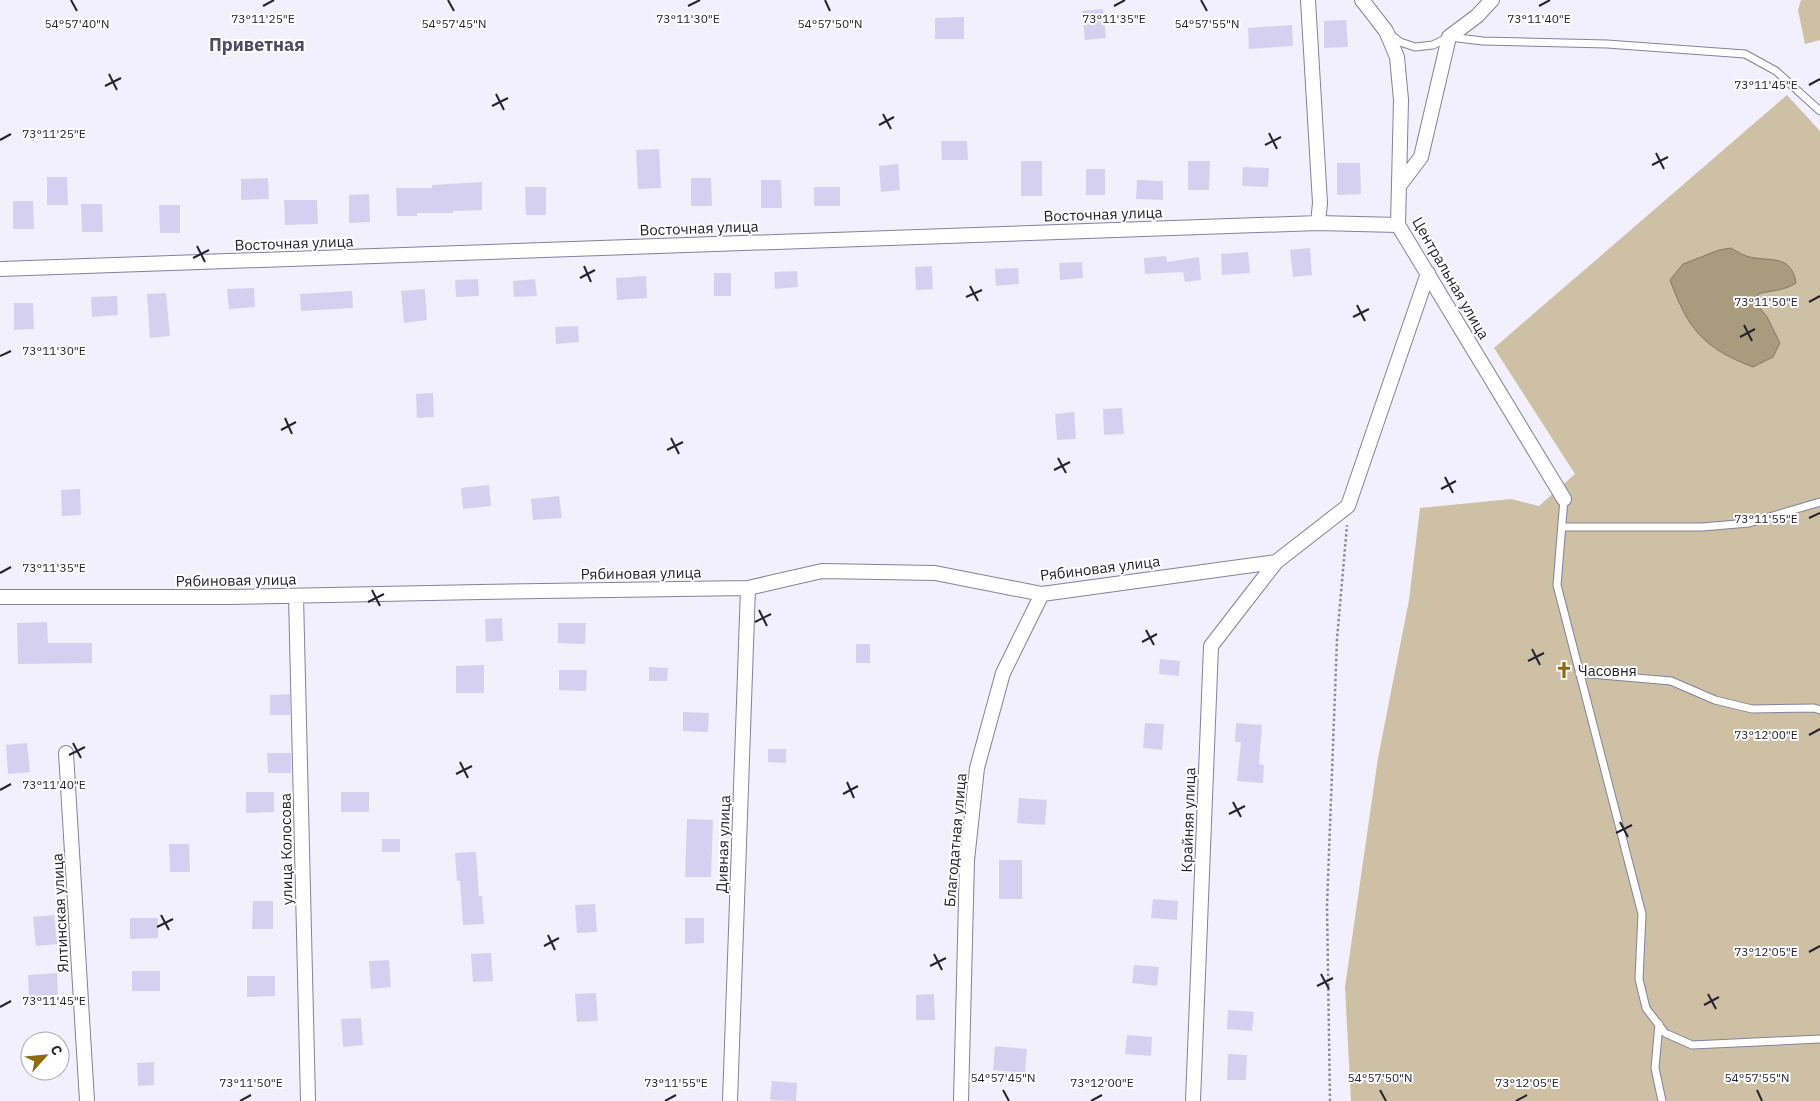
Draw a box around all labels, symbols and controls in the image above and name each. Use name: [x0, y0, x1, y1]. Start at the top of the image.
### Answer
text: 73°11'25"E: [231, 11, 295, 26]
text: 73°11'30"E: [656, 11, 720, 26]
text: 73°11'35"E: [1082, 11, 1146, 26]
text: 73°11'40"E: [1507, 11, 1571, 26]
text: 54°57'40"N: [44, 16, 110, 31]
text: 54°57'45"N: [421, 16, 487, 31]
text: 54°57'50"N: [797, 16, 863, 31]
text: 54°57'55"N: [1174, 16, 1240, 31]
district label: Приветная: [209, 33, 305, 56]
text: 73°11'45"E: [1734, 77, 1798, 92]
text: 73°11'25"E: [22, 126, 86, 141]
street label: Восточная улица: [1043, 202, 1163, 226]
street label: Центральная улица: [1408, 213, 1494, 343]
street label: Восточная улица: [639, 216, 759, 240]
street label: Восточная улица: [234, 231, 354, 255]
text: 73°11'50"E: [1734, 294, 1798, 309]
text: 73°11'30"E: [22, 343, 86, 358]
text: 73°11'55"E: [1734, 511, 1798, 526]
street label: Рябиновая улица: [1039, 551, 1161, 585]
text: 73°11'35"E: [22, 560, 86, 575]
street label: Рябиновая улица: [580, 562, 702, 584]
street label: Рябиновая улица: [175, 569, 297, 591]
church icon: Часовня: [1554, 660, 1574, 680]
place label: Часовня: [1578, 661, 1637, 680]
text: 73°12'00"E: [1734, 727, 1798, 742]
street label: Крайняя улица: [1177, 767, 1199, 873]
street label: Благодатная улица: [940, 772, 970, 908]
text: 73°11'40"E: [22, 777, 86, 792]
street label: улица Колосова: [276, 793, 296, 905]
street label: Дивная улица: [712, 795, 734, 893]
street label: Ялтинская улица: [47, 853, 73, 973]
text: 73°12'05"E: [1734, 944, 1798, 959]
text: 73°11'45"E: [22, 993, 86, 1008]
north arrow: [20, 1031, 70, 1081]
text: С: [46, 1042, 67, 1058]
text: 54°57'45"N: [970, 1070, 1036, 1085]
text: 54°57'50"N: [1347, 1070, 1413, 1085]
text: 54°57'55"N: [1724, 1070, 1790, 1085]
text: 73°11'50"E: [219, 1075, 283, 1090]
text: 73°11'55"E: [644, 1075, 708, 1090]
text: 73°12'00"E: [1070, 1075, 1134, 1090]
text: 73°12'05"E: [1495, 1075, 1559, 1090]

